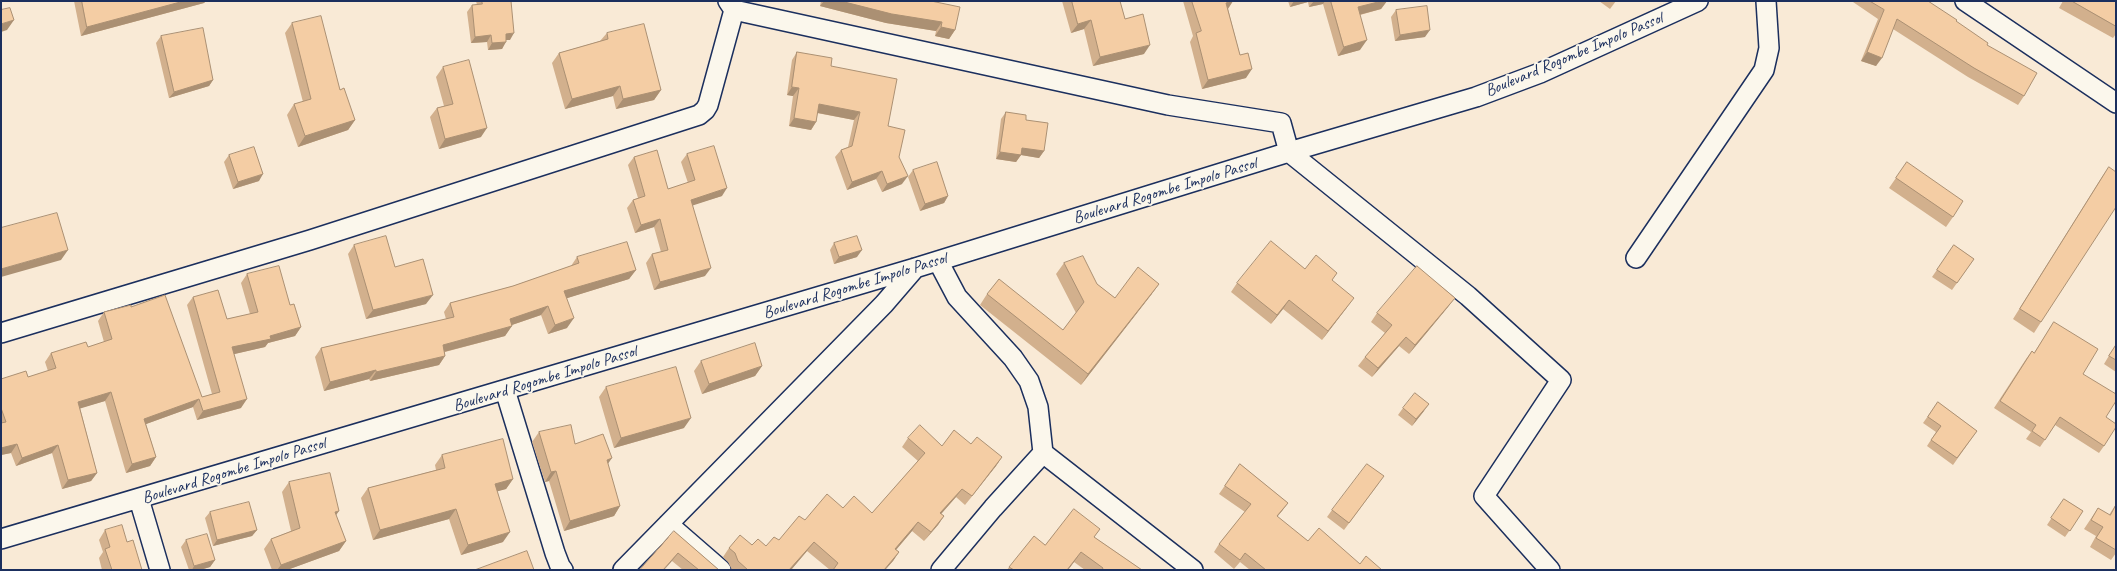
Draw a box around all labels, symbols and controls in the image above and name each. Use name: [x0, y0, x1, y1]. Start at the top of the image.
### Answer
street label: Boulevard Rogombe Impolo Passol: [1482, 8, 1666, 102]
street label: Boulevard Rogombe Impolo Passol: [1071, 153, 1259, 229]
street label: Boulevard Rogombe Impolo Passol: [761, 248, 949, 324]
street label: Boulevard Rogombe Impolo Passol: [451, 341, 639, 417]
street label: Boulevard Rogombe Impolo Passol: [140, 433, 328, 509]

